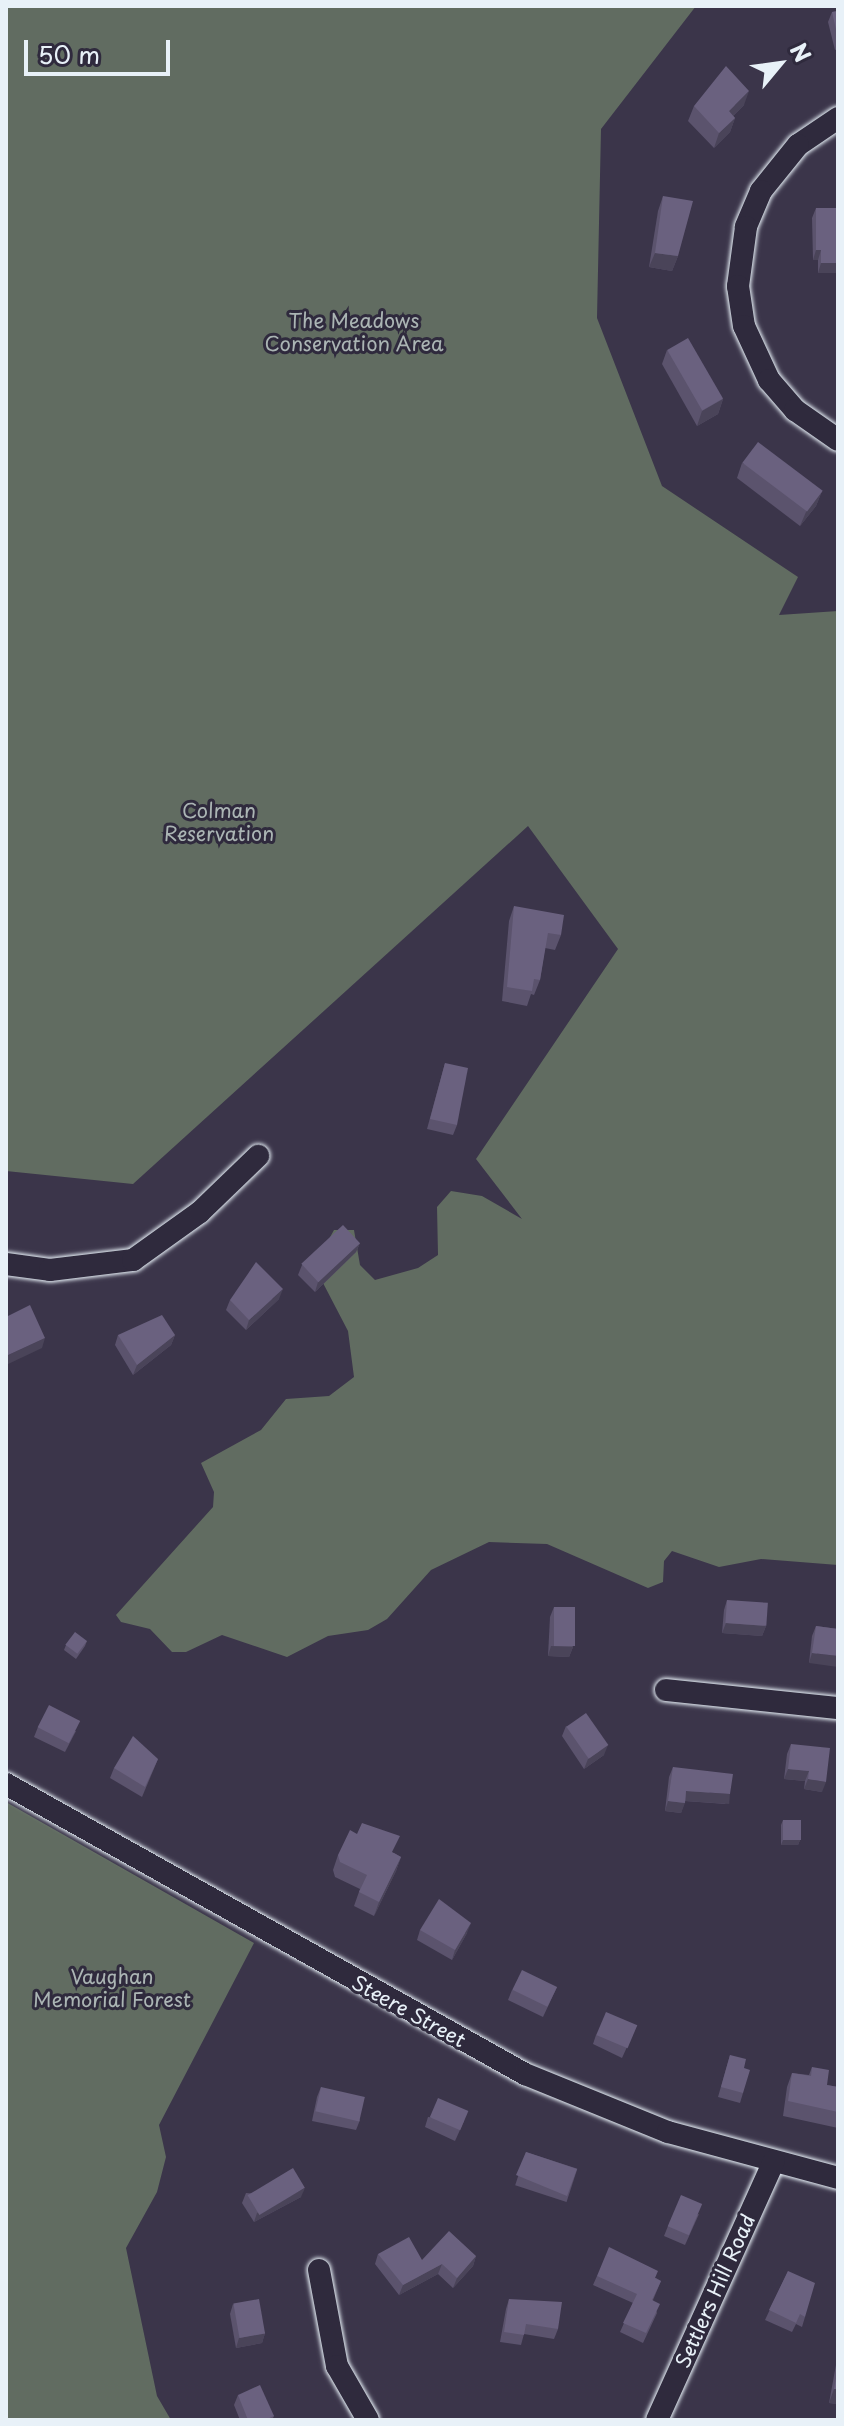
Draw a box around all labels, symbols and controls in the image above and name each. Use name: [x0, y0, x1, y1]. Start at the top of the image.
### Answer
scale bar: [28, 24, 174, 74]
north arrow: [740, 24, 820, 104]
text: 50 m: [38, 36, 100, 72]
text: N: [783, 36, 820, 68]
park label: The Meadows Conservation Area: [264, 308, 444, 355]
park label: Colman Reservation: [164, 799, 274, 846]
park label: Vaughan Memorial Forest: [33, 1965, 191, 2012]
street label: Steere Street: [347, 1970, 471, 2052]
street label: Settlers Hill Road: [670, 2211, 760, 2371]

